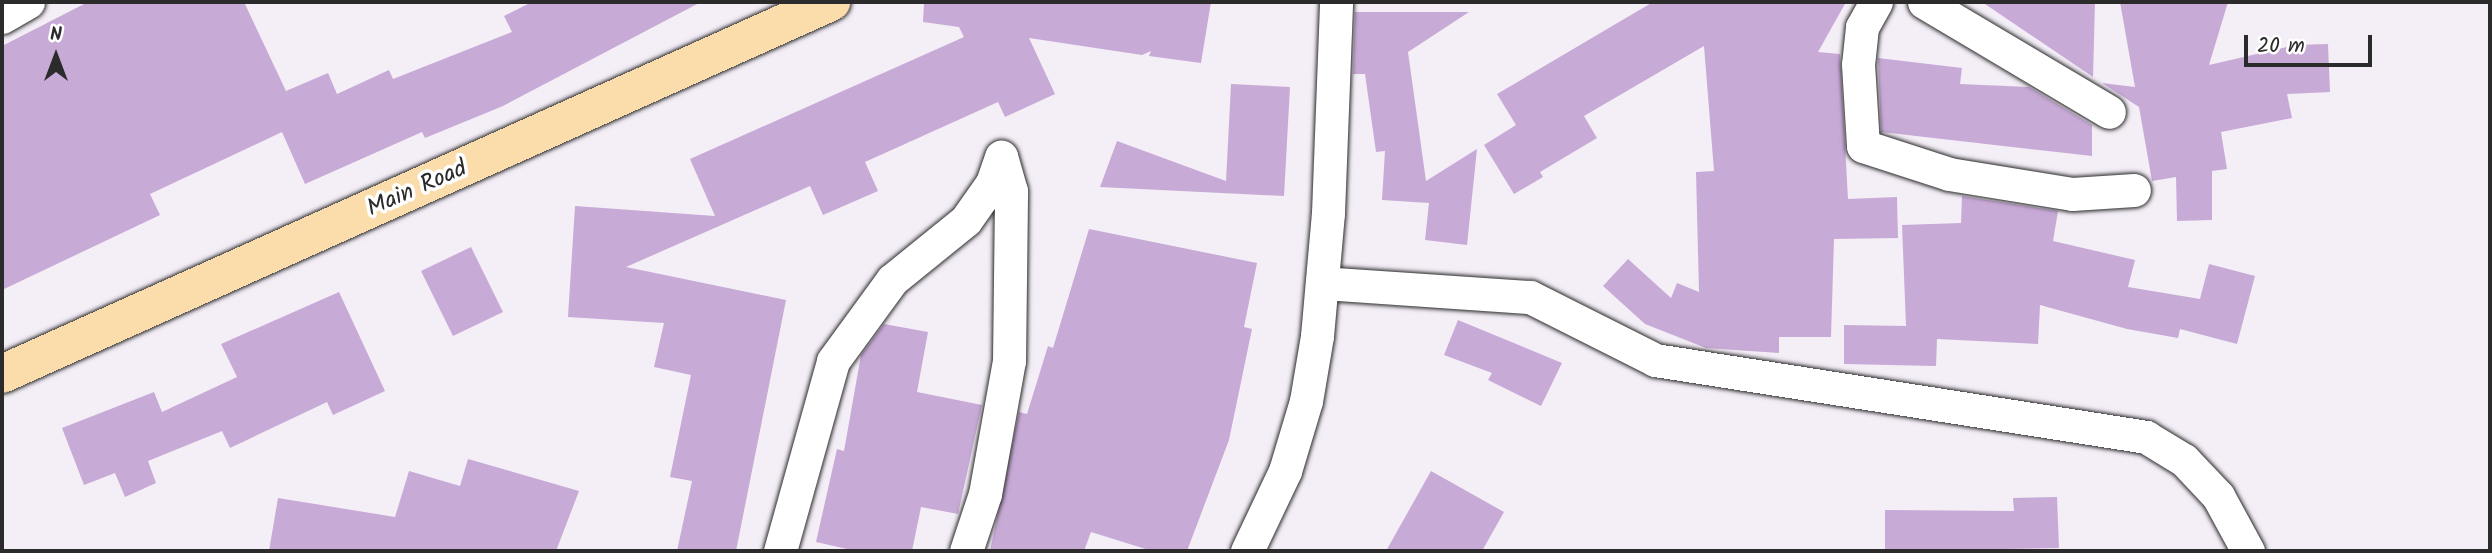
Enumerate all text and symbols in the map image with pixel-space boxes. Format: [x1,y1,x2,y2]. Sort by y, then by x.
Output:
text: N [50,20,62,50]
north arrow [21,21,91,91]
scale bar [2247,21,2375,65]
text: 20 m [2257,30,2305,63]
street label: Main Road [363,154,471,224]

